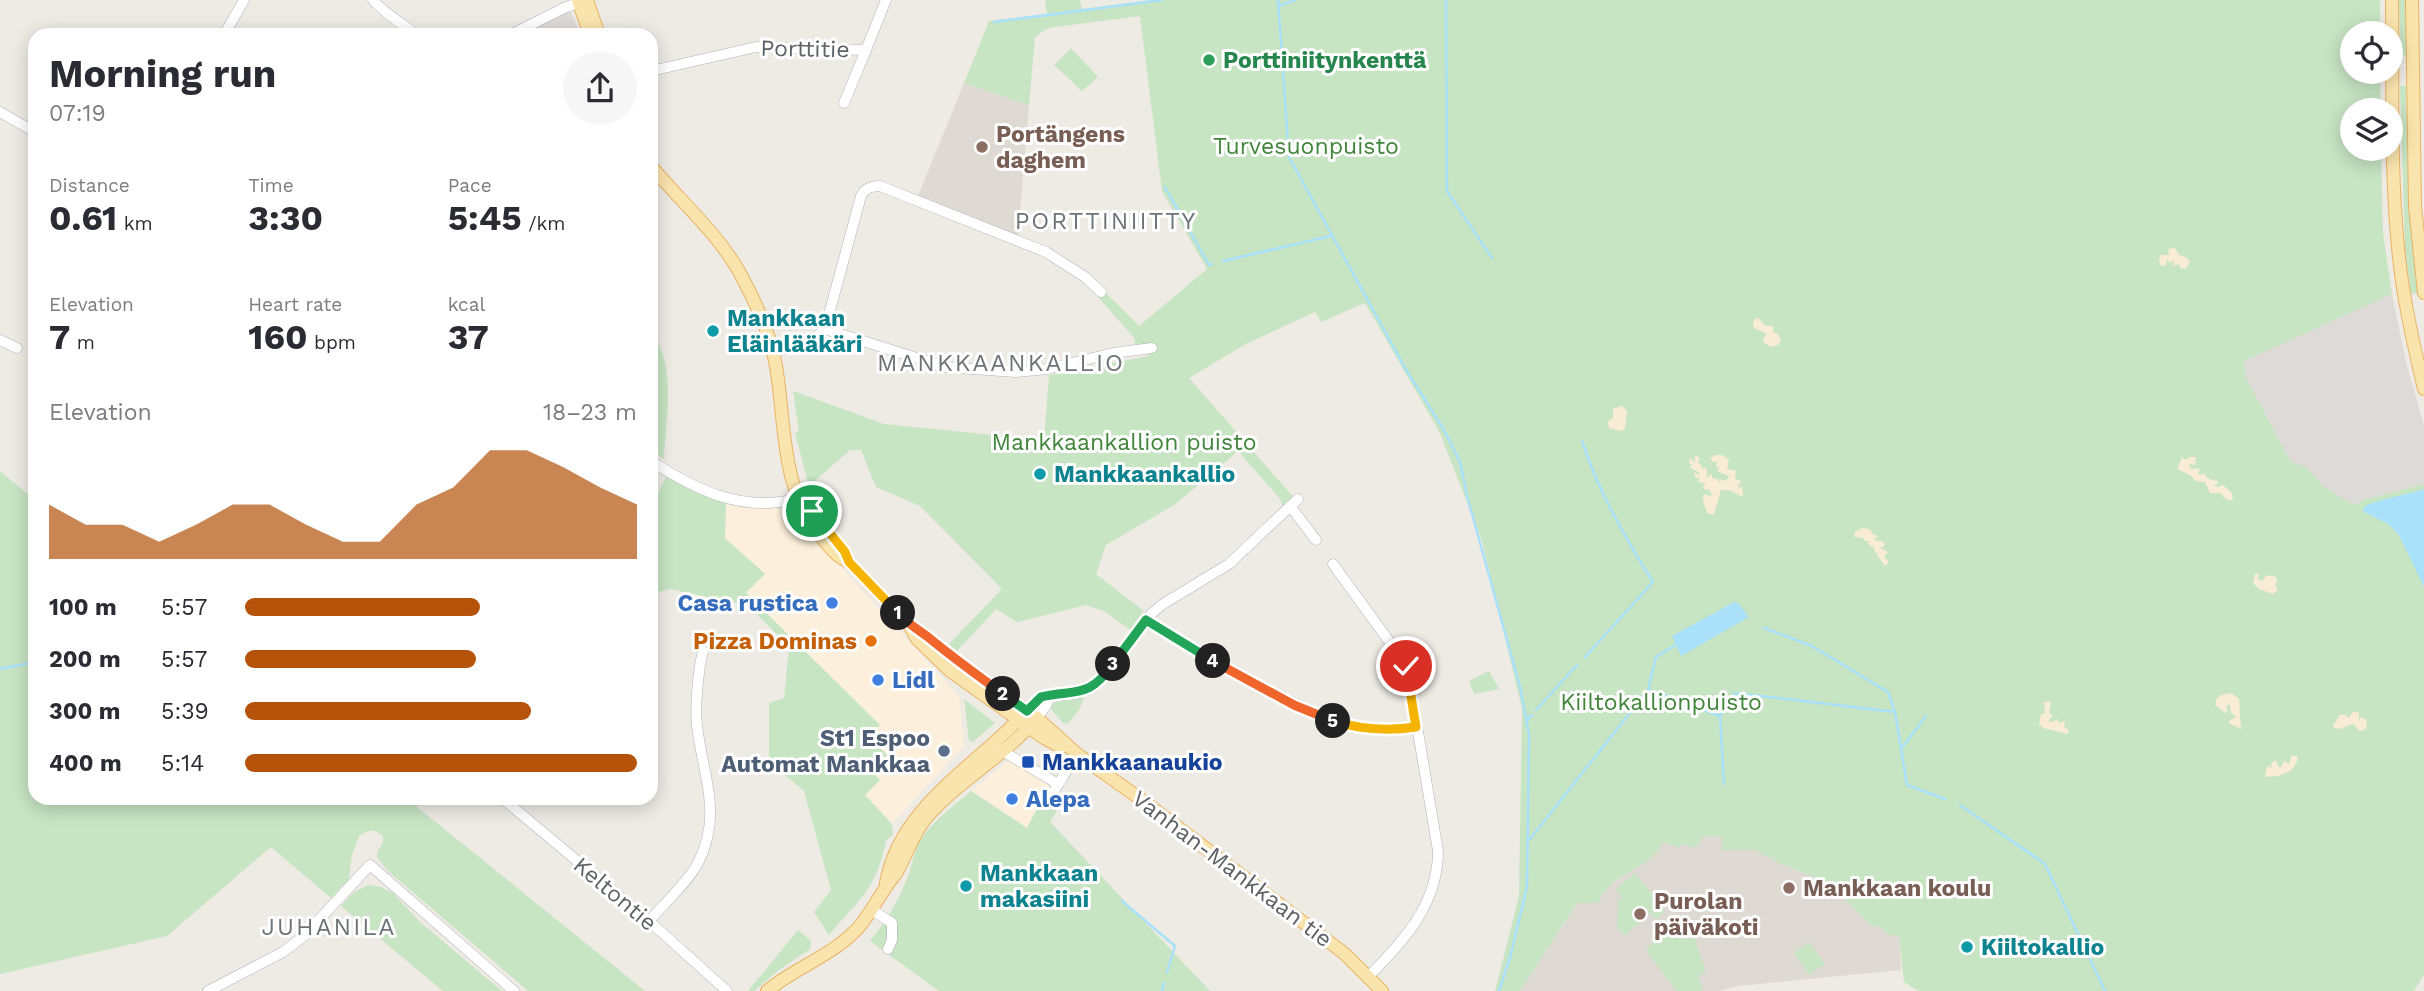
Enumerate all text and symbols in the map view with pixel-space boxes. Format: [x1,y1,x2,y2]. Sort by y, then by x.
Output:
map controls [2340,21,2403,161]
button: locate [2340,21,2403,84]
street label: Porttitie [760,35,850,63]
place label: Porttiniitynkenttä [1223,47,1427,74]
button: share [563,51,637,125]
text: Morning run [49,52,276,96]
marker: Porttiniitynkenttä [1201,52,1217,68]
button: layers [2340,98,2403,161]
text: 07:19 [49,100,106,127]
place label: Portängens daghem [996,121,1125,174]
park label: Turvesuonpuisto [1213,133,1399,160]
marker: Portängens daghem [974,139,990,155]
text: Distance [49,174,130,197]
text: Time [248,174,294,197]
text: Pace [448,174,492,197]
text: 0.61 [49,197,117,239]
text: 3:30 [248,197,323,239]
text: 5:45 [448,197,522,239]
district label: PORTTINIITTY [1015,207,1197,235]
text: km [117,212,153,235]
text: /km [522,212,565,235]
text: Elevation [49,293,134,316]
text: Heart rate [248,293,342,316]
text: kcal [448,293,485,316]
place label: Mankkaan Eläinlääkäri [727,305,862,358]
text: 7 [49,316,70,358]
text: 160 [248,316,308,358]
text: 37 [448,316,489,358]
marker: Mankkaan Eläinlääkäri [705,323,721,339]
text: m [70,331,95,354]
text: bpm [308,331,356,354]
district label: MANKKAANKALLIO [877,349,1125,377]
text: Elevation [49,399,152,426]
text: 18–23 m [543,399,637,426]
park label: Mankkaankallion puisto [991,429,1257,456]
place label: Mankkaankallio [1054,461,1235,488]
marker: Mankkaankallio [1032,466,1048,482]
pin [782,481,842,541]
icon: arrive [793,492,831,530]
place label: Casa rustica [678,590,819,617]
text: 100 m [49,594,117,621]
text: 5:57 [161,594,207,621]
marker: Casa rustica [824,595,840,611]
pin: 1 [880,596,916,630]
text: 1 [893,601,902,624]
place label: Pizza Dominas [693,628,857,655]
marker: Pizza Dominas [863,633,879,649]
pin [1376,636,1436,696]
pin: 4 [1196,644,1230,678]
text: 200 m [49,646,121,673]
text: 5:57 [161,646,207,673]
pin: 3 [1096,646,1130,682]
icon: check [1387,647,1425,685]
text: 4 [1206,649,1219,672]
text: 3 [1107,652,1118,675]
place label: Lidl [892,667,935,694]
marker: Lidl [870,672,886,688]
pin: 2 [986,676,1020,712]
text: 2 [997,682,1008,705]
park label: Kiiltokallionpuisto [1560,689,1762,716]
text: 300 m [49,698,120,725]
text: 5:39 [161,698,209,725]
pin: 5 [1316,704,1350,738]
text: 5 [1327,709,1338,732]
place label: St1 Espoo Automat Mankkaa [721,725,931,778]
marker: St1 Espoo Automat Mankkaa [936,743,952,759]
place label: Mankkaanaukio [1042,749,1223,776]
text: 400 m [49,750,122,777]
text: 5:14 [161,750,204,777]
marker: Mankkaanaukio [1020,754,1036,770]
street label: Vanhan-Mankkaan tie [1127,785,1337,953]
place label: Alepa [1026,786,1091,813]
marker: Alepa [1004,791,1020,807]
street label: Keltontie [568,851,662,937]
place label: Mankkaan makasiini [980,860,1098,913]
place label: Mankkaan koulu [1803,875,1991,902]
marker: Mankkaan makasiini [958,878,974,894]
marker: Mankkaan koulu [1781,880,1797,896]
place label: Purolan päiväkoti [1654,888,1758,941]
marker: Purolan päiväkoti [1632,906,1648,922]
district label: JUHANILA [262,913,396,941]
place label: Kiiltokallio [1981,934,2104,961]
marker: Kiiltokallio [1959,939,1975,955]

